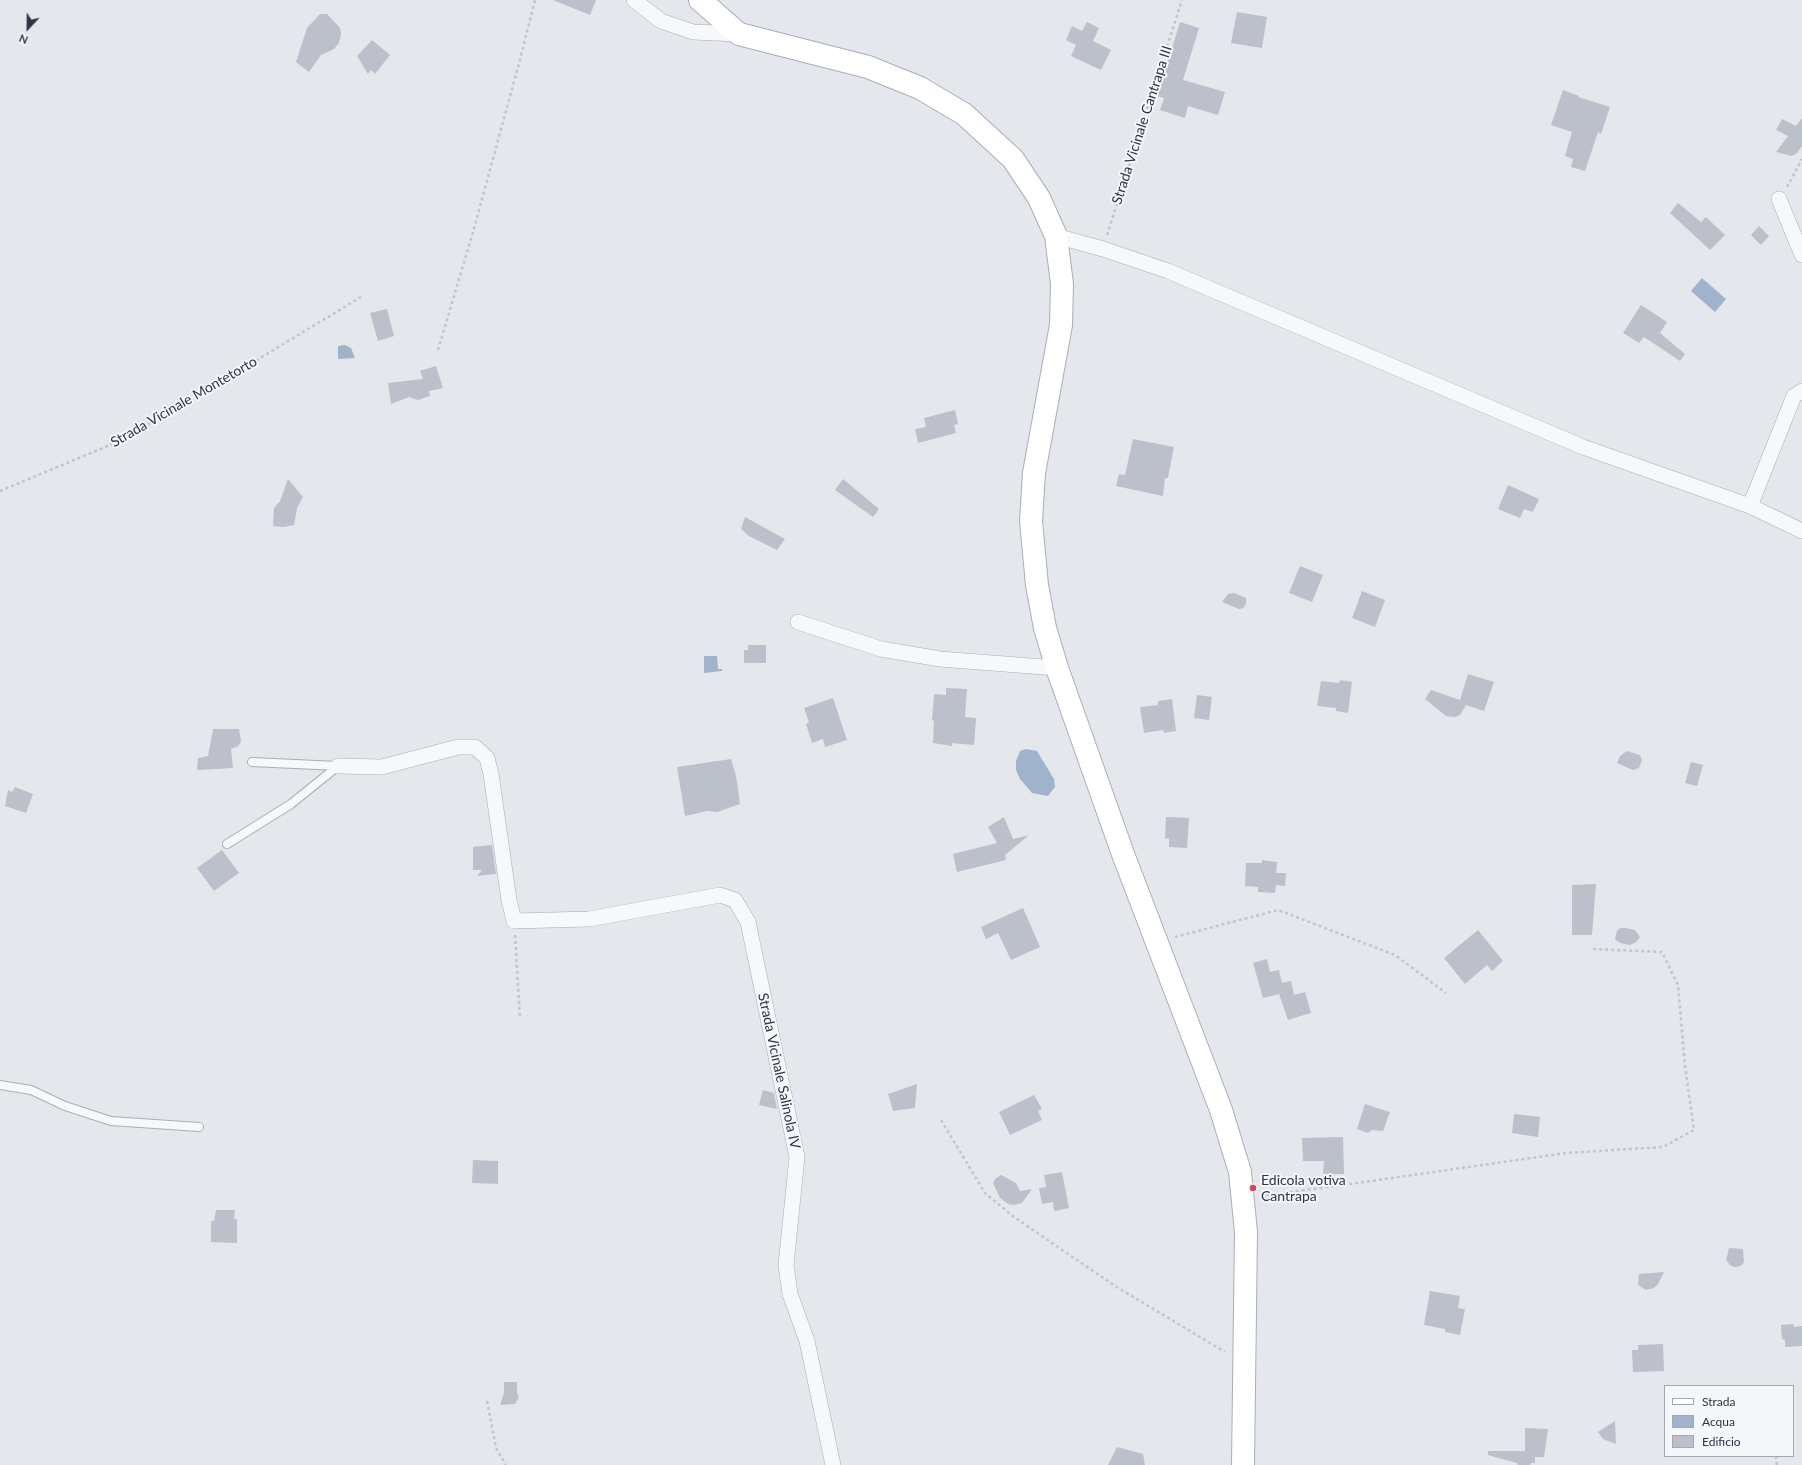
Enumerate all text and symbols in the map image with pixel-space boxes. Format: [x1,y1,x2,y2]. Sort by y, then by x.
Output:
north arrow [8,8,48,48]
text: N [17,32,30,47]
street label: Strada Vicinale Cantrapa III [1108,44,1176,206]
street label: Strada Vicinale Montetorto [108,353,260,451]
street label: Strada Vicinale Salinola IV [754,992,804,1150]
place label: Edicola votiva Cantrapa [1261,1172,1346,1204]
marker: Edicola votiva Cantrapa [1248,1183,1258,1193]
legend [1664,1385,1794,1457]
text: Strada [1702,1394,1735,1409]
text: Acqua [1702,1414,1735,1429]
text: Edificio [1702,1434,1741,1449]

